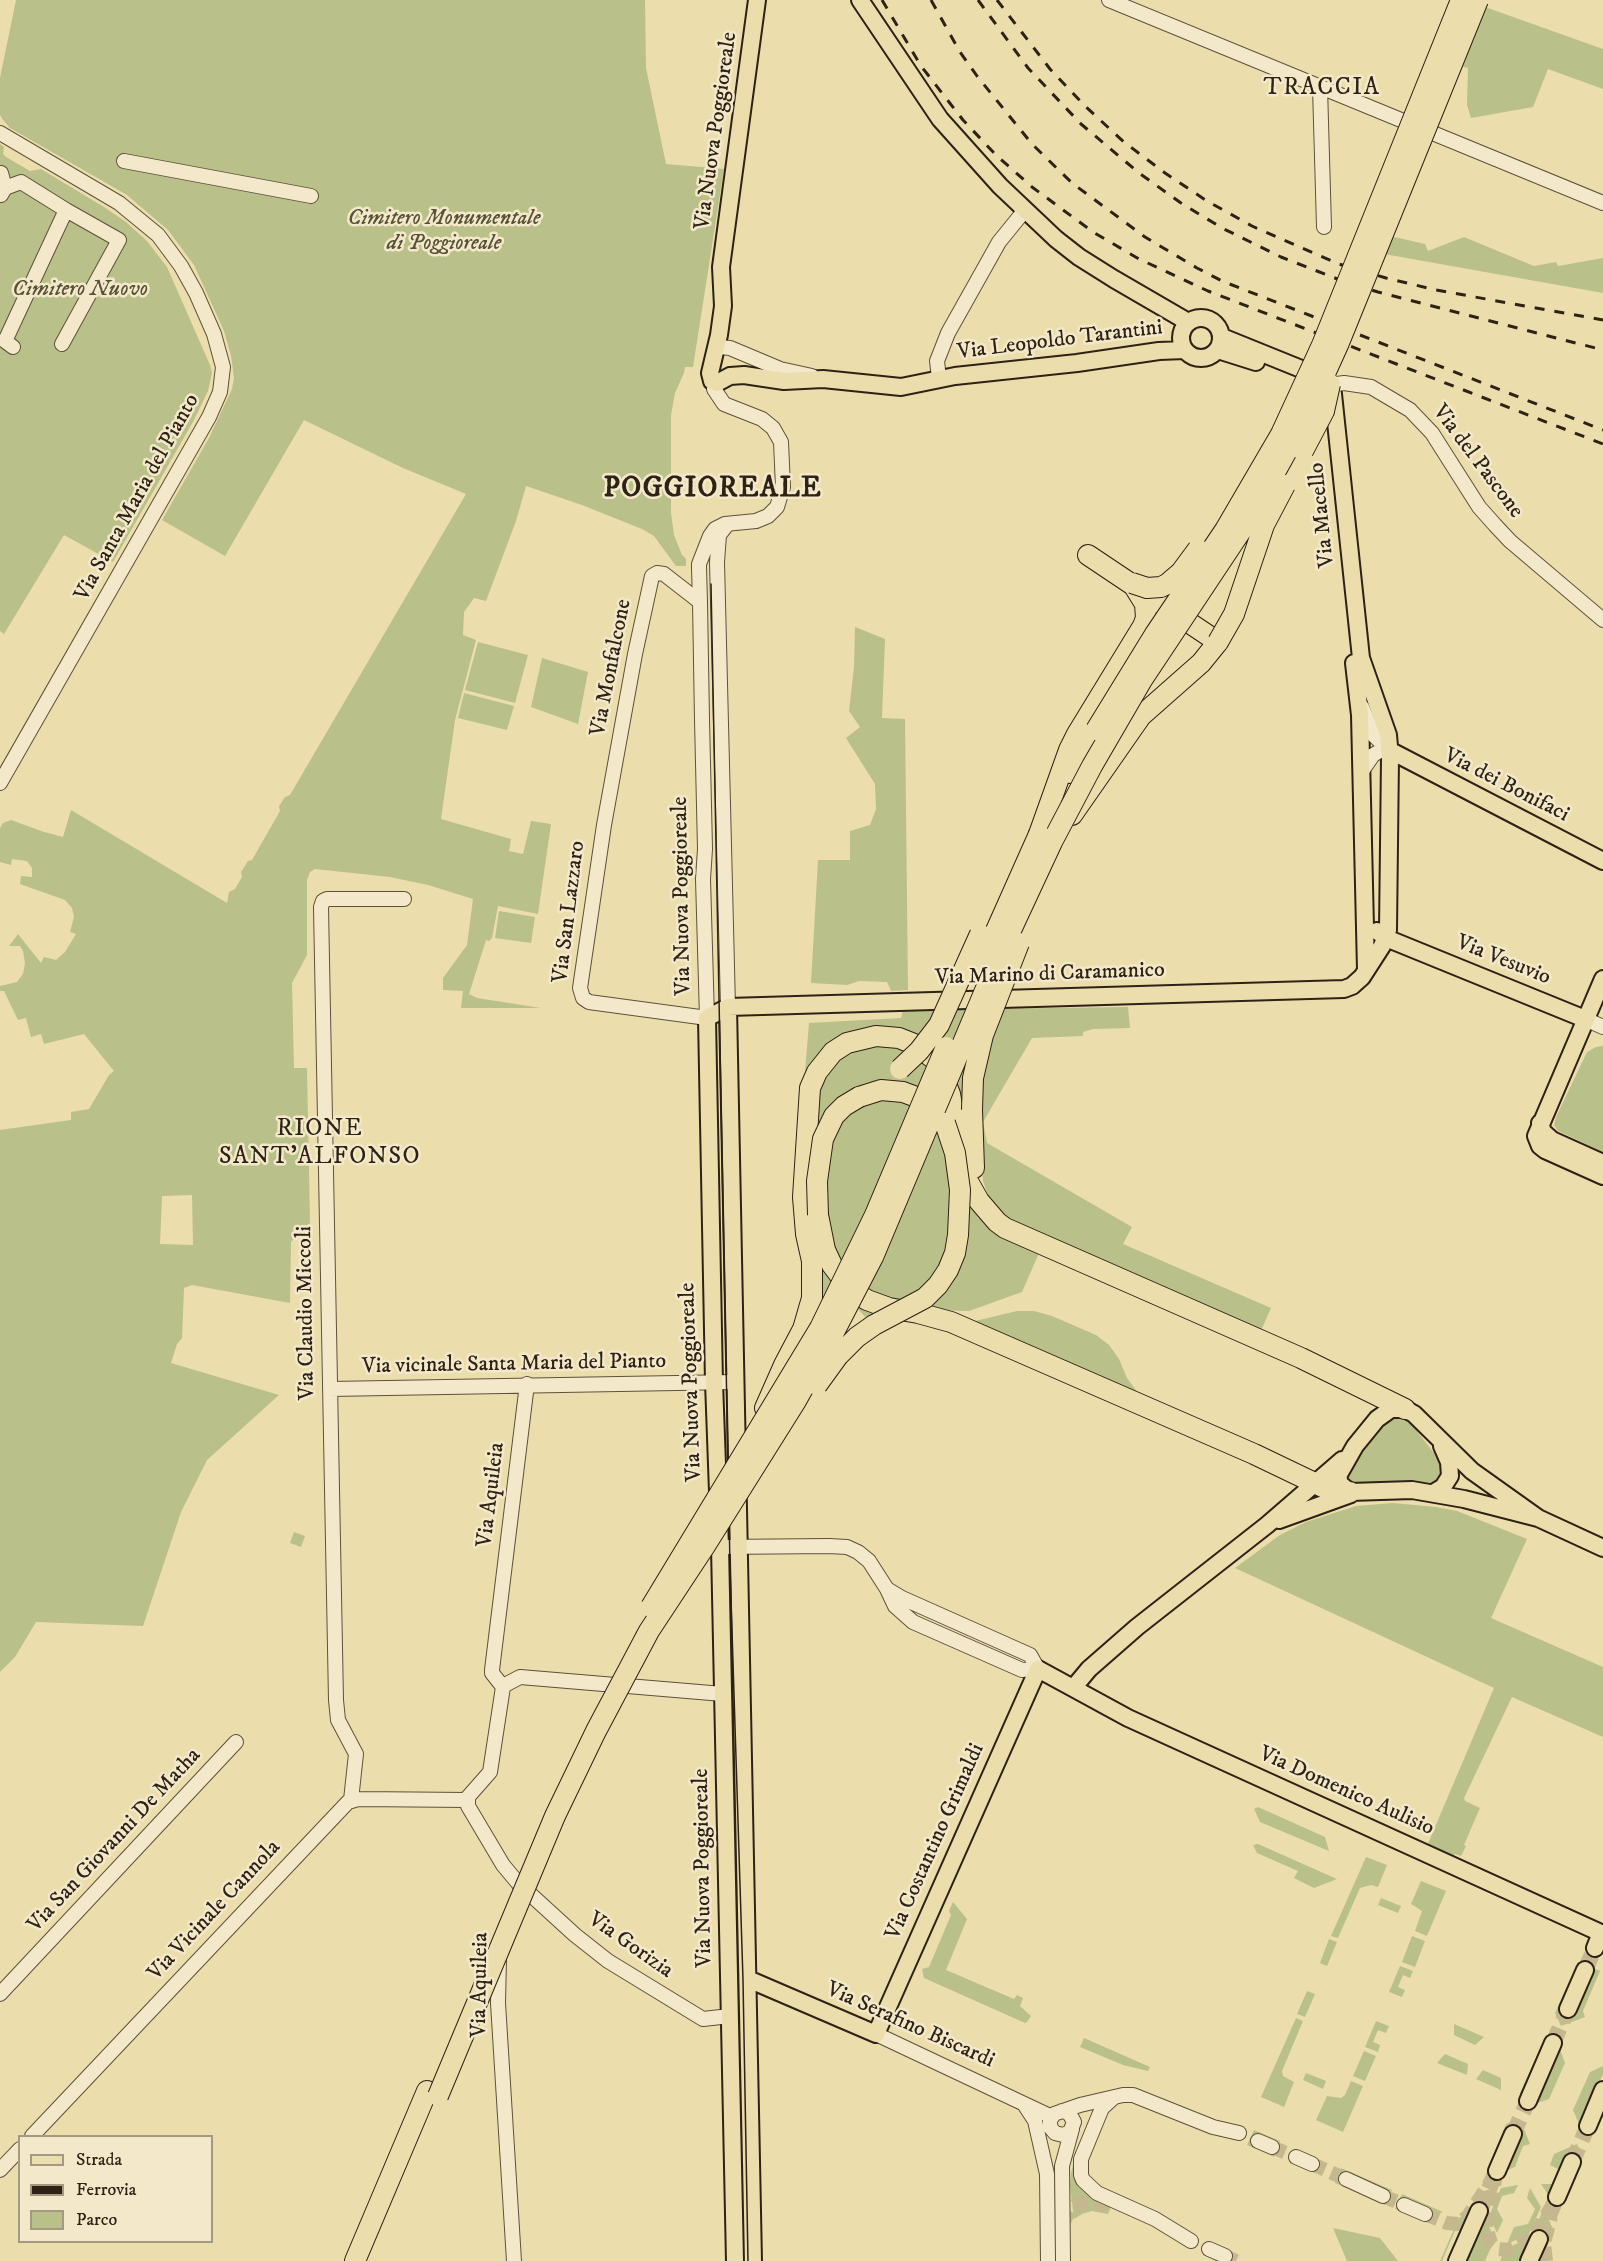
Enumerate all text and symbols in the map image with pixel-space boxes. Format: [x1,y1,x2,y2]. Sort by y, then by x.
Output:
street label: Via Nuova Poggioreale [690,31,744,231]
district label: TRACCIA [1264,75,1380,103]
park label: Cimitero Monumentale di Poggioreale [348,206,540,258]
park label: Cimitero Nuovo [12,277,148,303]
street label: Via Leopoldo Tarantini [956,315,1164,367]
street label: Via Santa Maria del Pianto [70,390,206,606]
street label: Via del Pascone [1426,400,1528,524]
street label: Via Macello [1304,461,1342,569]
district label: POGGIOREALE [604,473,822,507]
street label: Via Monfalcone [586,597,638,739]
street label: Via dei Bonifaci [1439,743,1573,829]
street label: Via Nuova Poggioreale [668,796,698,996]
street label: Via San Lazzaro [548,839,592,985]
street label: Via Vesuvio [1452,930,1554,992]
street label: Via Marino di Caramanico [935,958,1165,992]
district label: RIONE SANT'ALFONSO [219,1116,421,1172]
street label: Via Claudio Miccoli [292,1226,322,1400]
street label: Via Nuova Poggioreale [675,1282,709,1482]
street label: Via vicinale Santa Maria del Pianto [362,1349,666,1381]
street label: Via Aquileia [472,1441,512,1549]
street label: Via Costantino Grimaldi [881,1740,991,1944]
street label: Via Domenico Aulisio [1254,1742,1438,1842]
street label: Via San Giovanni De Matha [23,1743,207,1939]
street label: Via Nuova Poggioreale [689,1768,719,1968]
street label: Via Vicinale Cannola [143,1835,287,1987]
street label: Via Gorizia [582,1907,678,1985]
street label: Via Aquileia [467,1932,495,2038]
street label: Via Serafino Biscardi [822,1977,998,2075]
legend [18,2135,213,2243]
text: Strada [76,2149,122,2171]
text: Ferrovia [76,2179,136,2201]
text: Parco [76,2209,117,2231]

